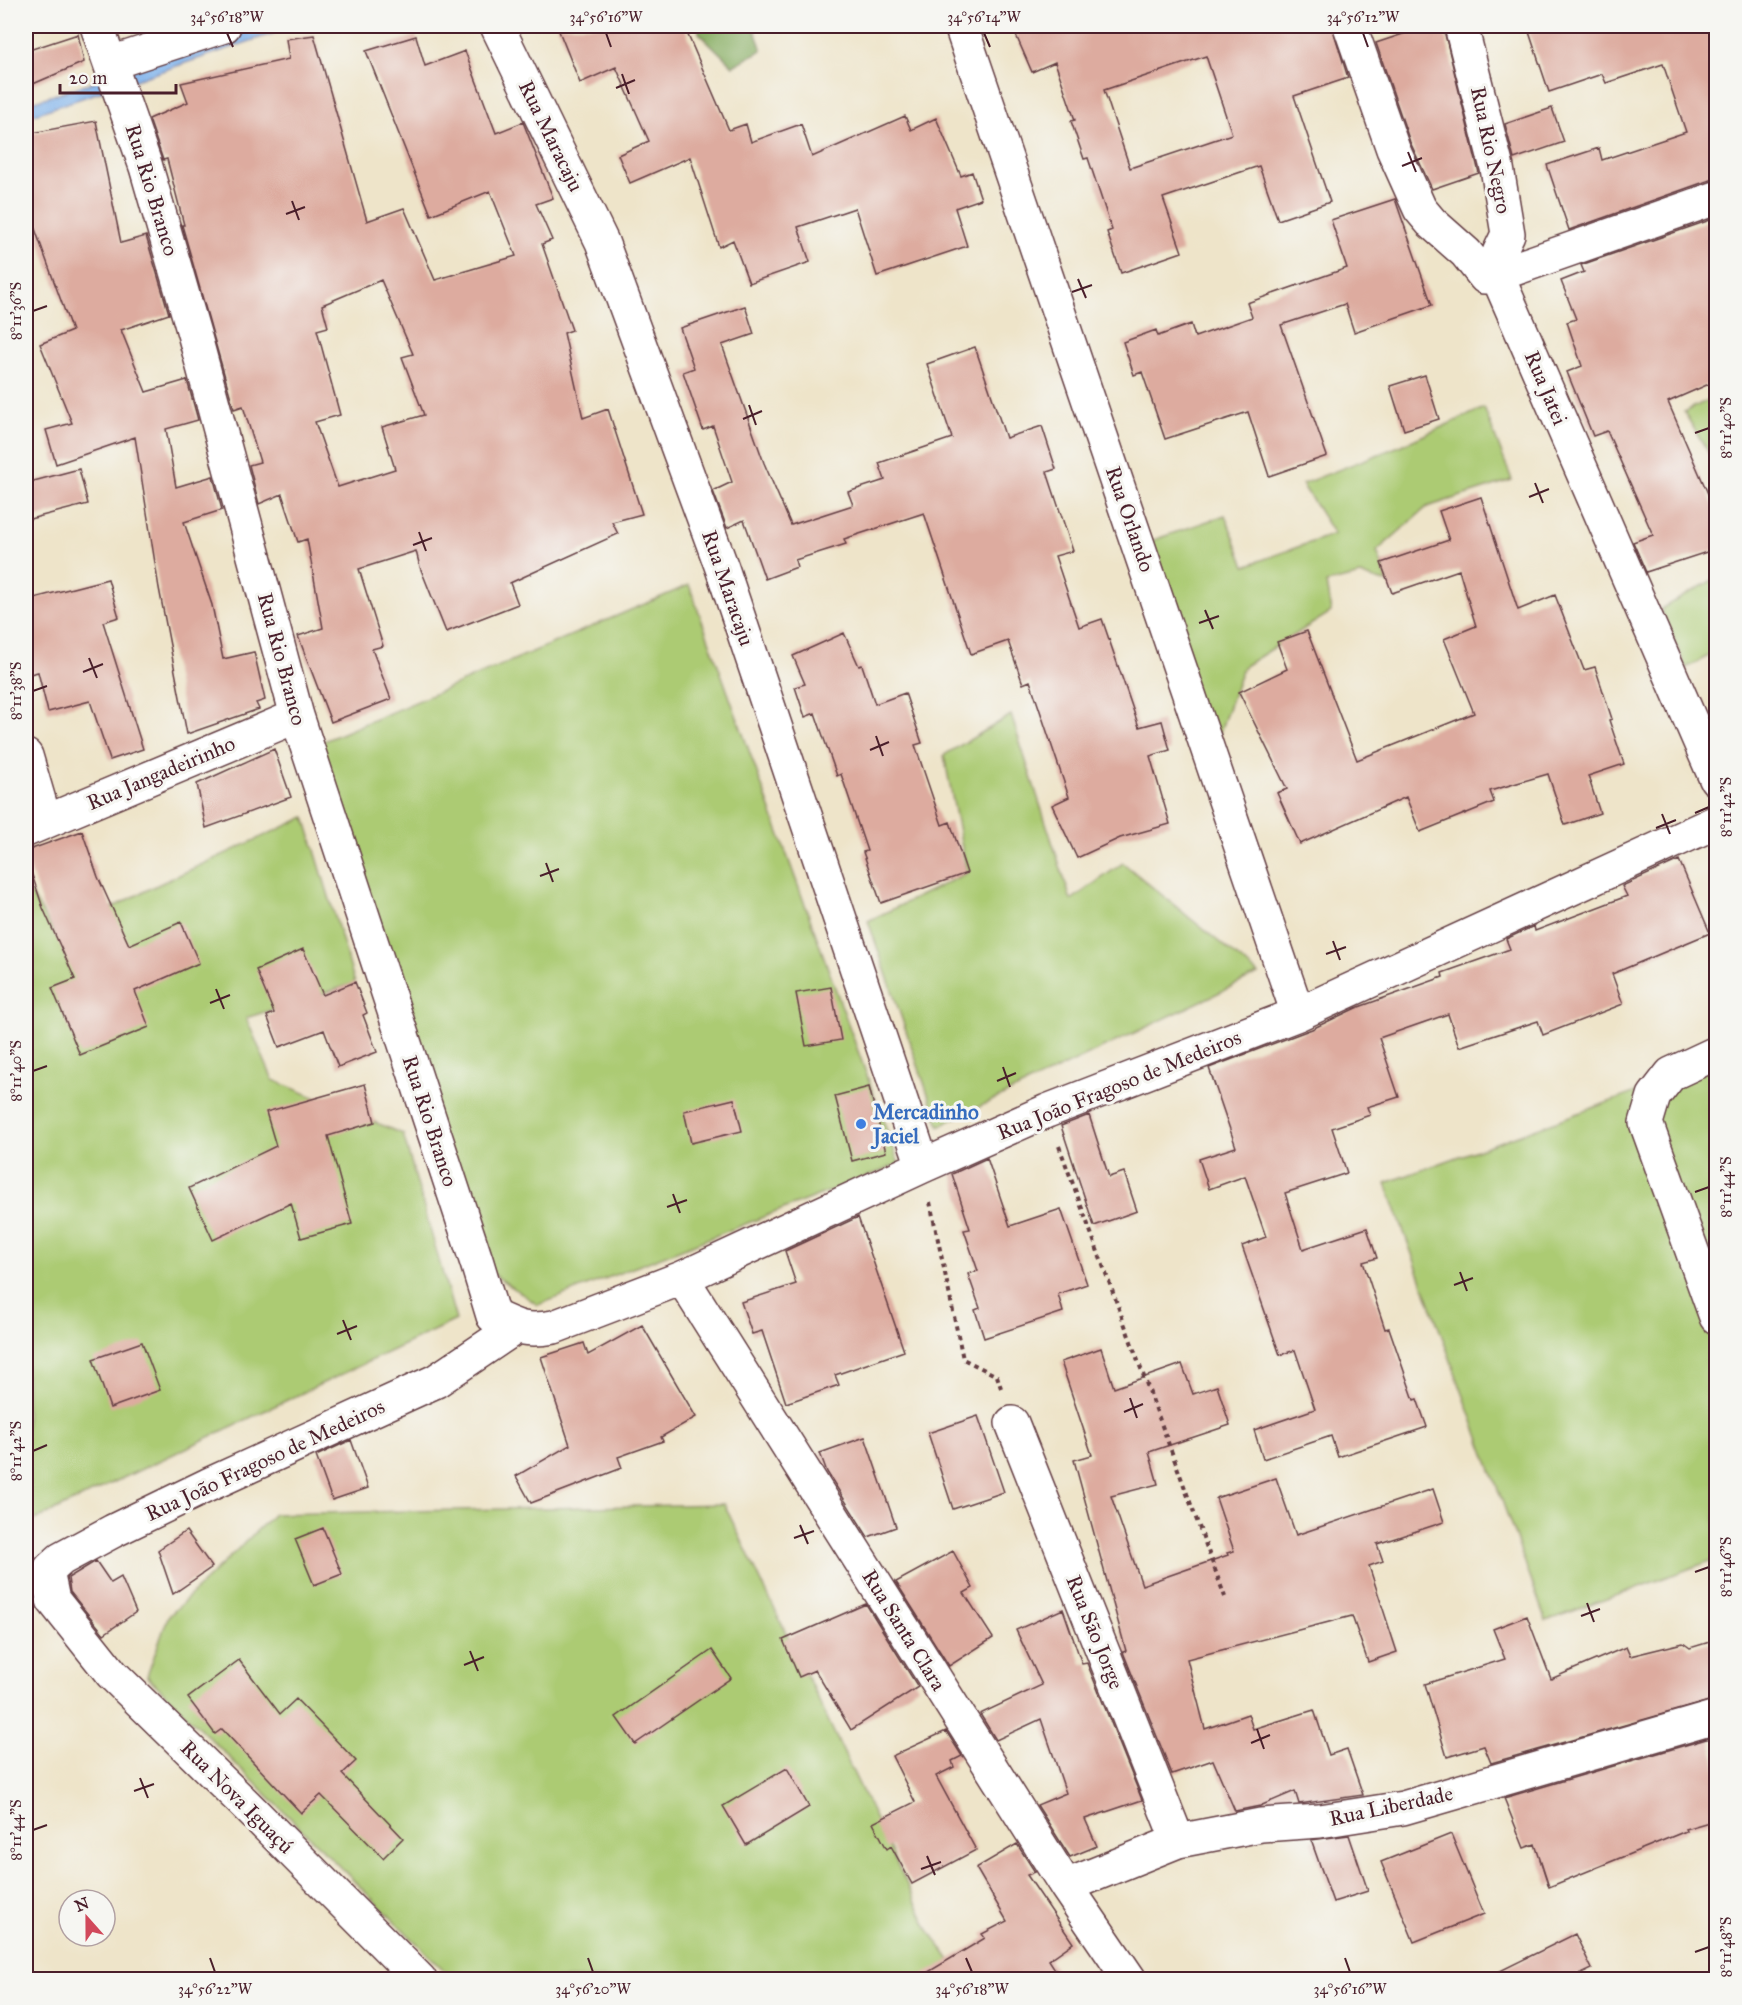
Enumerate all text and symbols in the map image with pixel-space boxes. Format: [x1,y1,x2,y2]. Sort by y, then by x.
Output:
text: 34°56'18"W [190,8,264,26]
text: 34°56'16"W [570,8,643,26]
text: 34°56'14"W [947,8,1022,26]
text: 34°56'12"W [1327,8,1400,26]
scale bar [60,57,176,95]
text: 20 m [69,67,107,89]
street label: Rua Maracaju [513,76,589,196]
street label: Rua Rio Negro [1465,84,1517,216]
street label: Rua Rio Branco [120,121,184,259]
text: 8°11'36"S [7,282,25,340]
street label: Rua Jatei [1519,347,1573,429]
text: 8°11'40"S [1717,397,1735,459]
street label: Rua Orlando [1100,463,1160,576]
street label: Rua Maracaju [696,527,760,649]
street label: Rua Rio Branco [252,590,312,728]
text: 8°11'38"S [7,662,25,720]
street label: Rua Jangadeirinho [83,730,239,816]
text: 8°11'42"S [1717,777,1735,837]
street label: Rua João Fragoso de Medeiros [993,1024,1245,1146]
text: 8°11'40"S [7,1040,25,1102]
street label: Rua Rio Branco [397,1052,464,1190]
place label: Mercadinho Jaciel [870,1099,979,1150]
marker: Mercadinho Jaciel [854,1117,868,1131]
text: 8°11'44"S [1717,1156,1735,1218]
street label: Rua João Fragoso de Medeiros [141,1393,389,1527]
text: 8°11'42"S [7,1421,25,1481]
text: 8°11'46"S [1717,1537,1735,1597]
street label: Rua Santa Clara [856,1565,952,1695]
street label: Rua São Jorge [1060,1571,1130,1693]
street label: Rua Nova Iguaçú [175,1735,299,1859]
street label: Rua Liberdade [1327,1780,1455,1832]
text: 8°11'44"S [7,1799,25,1861]
north arrow [57,1888,117,1948]
text: N [72,1893,92,1916]
text: 8°11'48"S [1717,1917,1735,1977]
text: 34°56'22"W [178,1980,253,1998]
text: 34°56'20"W [555,1980,632,1998]
text: 34°56'18"W [935,1980,1009,1998]
text: 34°56'16"W [1314,1980,1387,1998]

